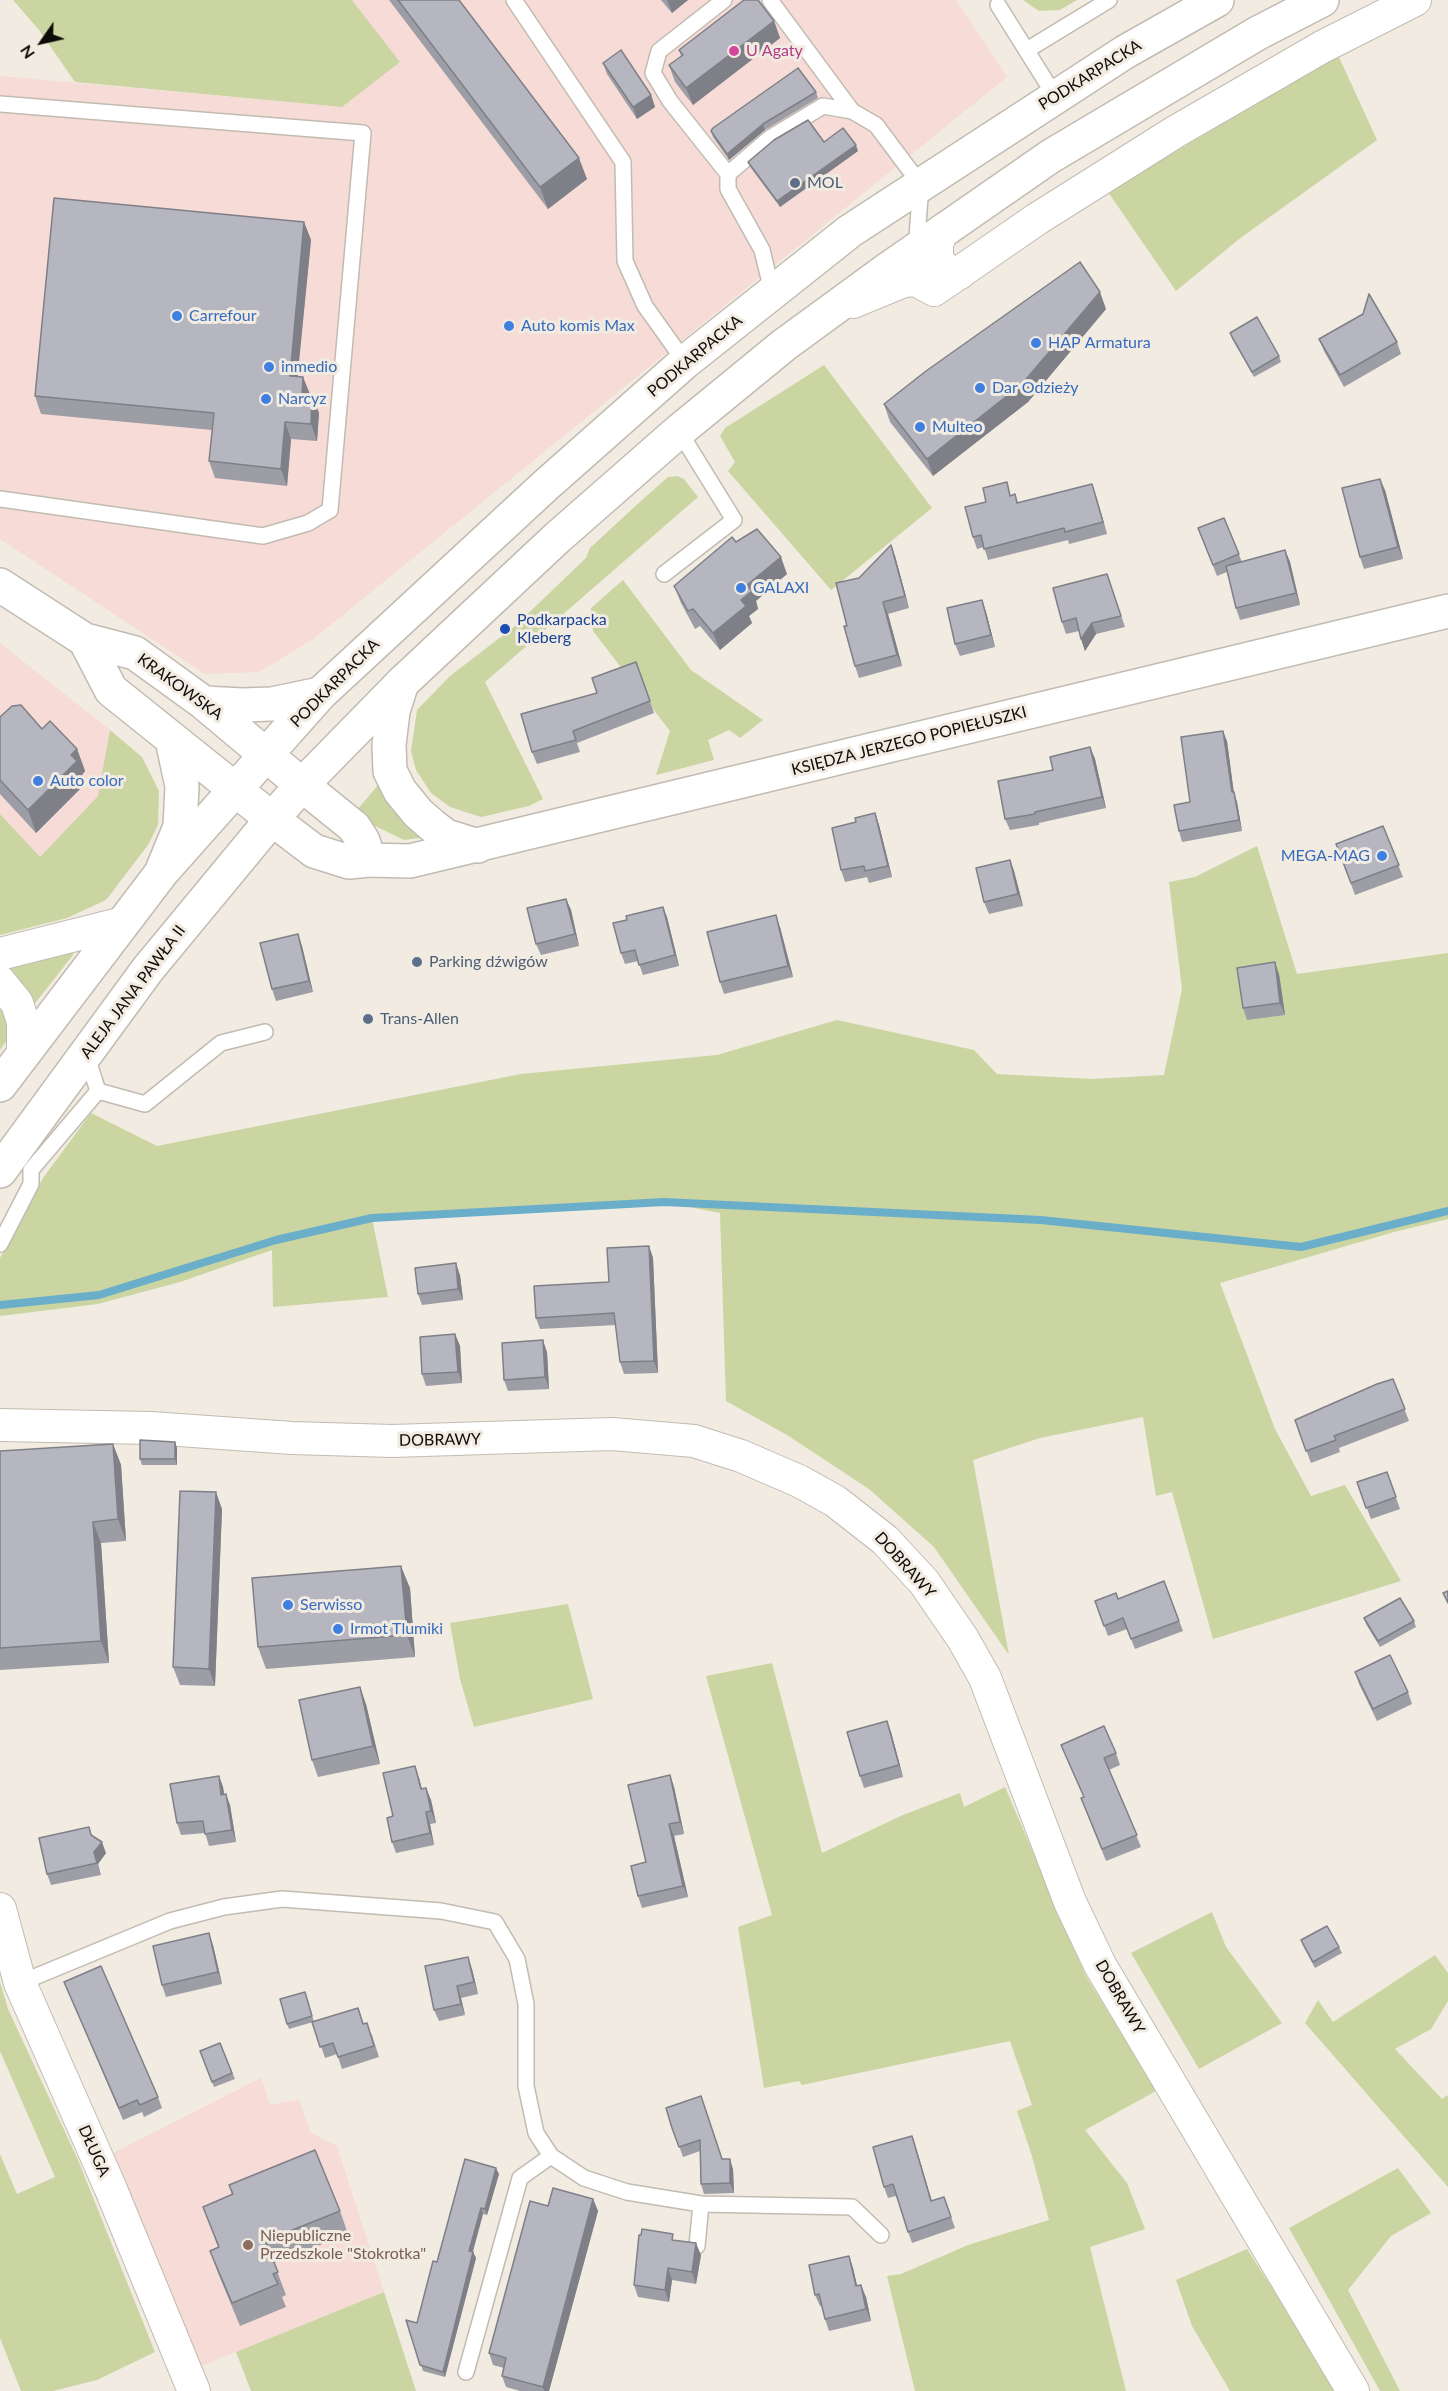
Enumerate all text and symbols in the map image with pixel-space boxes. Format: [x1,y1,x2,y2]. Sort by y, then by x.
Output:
north arrow [12,12,72,72]
street label: PODKARPACKA [1035,36,1145,114]
place label: U Agaty [746,41,803,61]
text: N [15,42,38,63]
marker: U Agaty [727,44,741,58]
place label: MOL [807,173,843,193]
marker: MOL [788,176,802,190]
place label: Carrefour [189,306,256,326]
marker: Carrefour [170,309,184,323]
street label: PODKARPACKA [644,311,746,401]
place label: Auto komis Max [521,316,635,336]
marker: Auto komis Max [502,319,516,333]
place label: HAP Armatura [1048,333,1151,353]
marker: HAP Armatura [1029,336,1043,350]
place label: inmedio [281,357,337,377]
marker: inmedio [262,360,276,374]
place label: Dar Odzieży [992,378,1078,398]
marker: Dar Odzieży [973,381,987,395]
place label: Narcyz [278,389,327,409]
marker: Narcyz [259,392,273,406]
place label: Multeo [932,417,983,437]
marker: Multeo [913,420,927,434]
place label: GALAXI [753,578,809,598]
marker: GALAXI [734,581,748,595]
place label: Podkarpacka Kleberg [517,610,607,648]
marker: Podkarpacka Kleberg [498,622,512,636]
street label: PODKARPACKA [287,635,383,731]
street label: KRAKOWSKA [134,650,226,724]
street label: KSIĘDZA JERZEGO POPIEŁUSZKI [789,702,1029,780]
place label: Auto color [50,771,124,791]
marker: Auto color [31,774,45,788]
place label: MEGA-MAG [1281,846,1370,866]
marker: MEGA-MAG [1375,849,1389,863]
street label: ALEJA JANA PAWŁA II [77,921,189,1063]
place label: Parking dźwigów [429,952,548,972]
marker: Parking dźwigów [410,955,424,969]
place label: Trans-Allen [380,1009,459,1029]
marker: Trans-Allen [361,1012,375,1026]
street label: DOBRAWY [399,1430,481,1450]
street label: DOBRAWY [870,1528,940,1602]
place label: Serwisso [300,1595,362,1615]
marker: Serwisso [281,1598,295,1612]
place label: Irmot Tlumiki [350,1619,443,1639]
marker: Irmot Tlumiki [331,1622,345,1636]
street label: DOBRAWY [1091,1957,1149,2037]
street label: DŁUGA [74,2122,114,2180]
place label: Niepubliczne Przedszkole "Stokrotka" [260,2226,426,2264]
marker: Niepubliczne Przedszkole "Stokrotka" [241,2238,255,2252]

